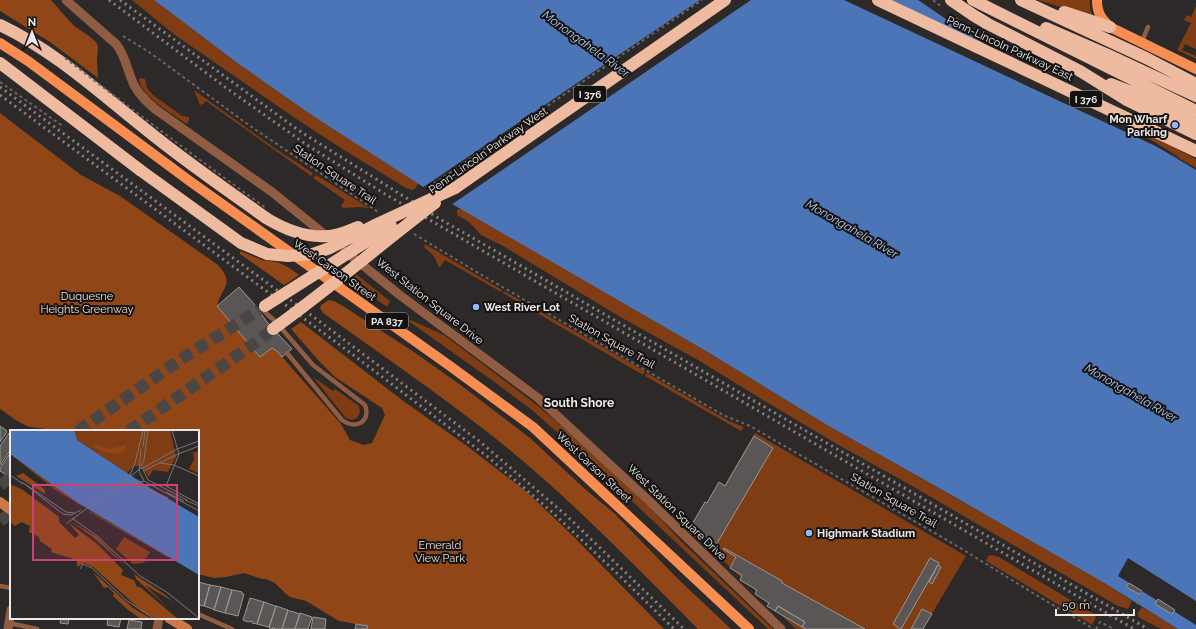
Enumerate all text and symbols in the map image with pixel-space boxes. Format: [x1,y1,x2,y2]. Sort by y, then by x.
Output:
water label: Monongahela River [540,8,633,81]
north arrow [12,12,52,52]
street label: Penn-Lincoln Parkway East [945,13,1075,84]
text: N [28,16,36,29]
road number: I 376 [574,86,606,102]
road number: I 376 [1070,91,1102,107]
street label: Penn-Lincoln Parkway West [426,104,550,196]
place label: Mon Wharf Parking [1109,113,1168,139]
marker: Mon Wharf Parking [1170,120,1180,130]
street label: Station Square Trail [291,142,379,207]
water label: Monongahela River [803,197,901,262]
street label: West Carson Street [291,237,379,304]
street label: West Station Square Drive [374,256,486,348]
park label: Duquesne Heights Greenway [40,290,134,316]
place label: West River Lot [484,301,561,314]
marker: West River Lot [471,302,481,312]
street label: Station Square Trail [566,311,657,371]
road number: PA 837 [366,313,408,329]
water label: Monongahela River [1082,361,1180,426]
district label: South Shore [544,396,614,410]
street label: West Carson Street [553,429,634,506]
inset map [10,430,199,619]
street label: West Station Square Drive [625,462,729,563]
street label: Station Square Trail [848,470,939,530]
place label: Highmark Stadium [817,527,915,540]
marker: Highmark Stadium [804,528,814,538]
park label: Emerald View Park [415,539,465,565]
scale bar [1056,591,1134,617]
text: 50 m [1062,598,1090,612]

